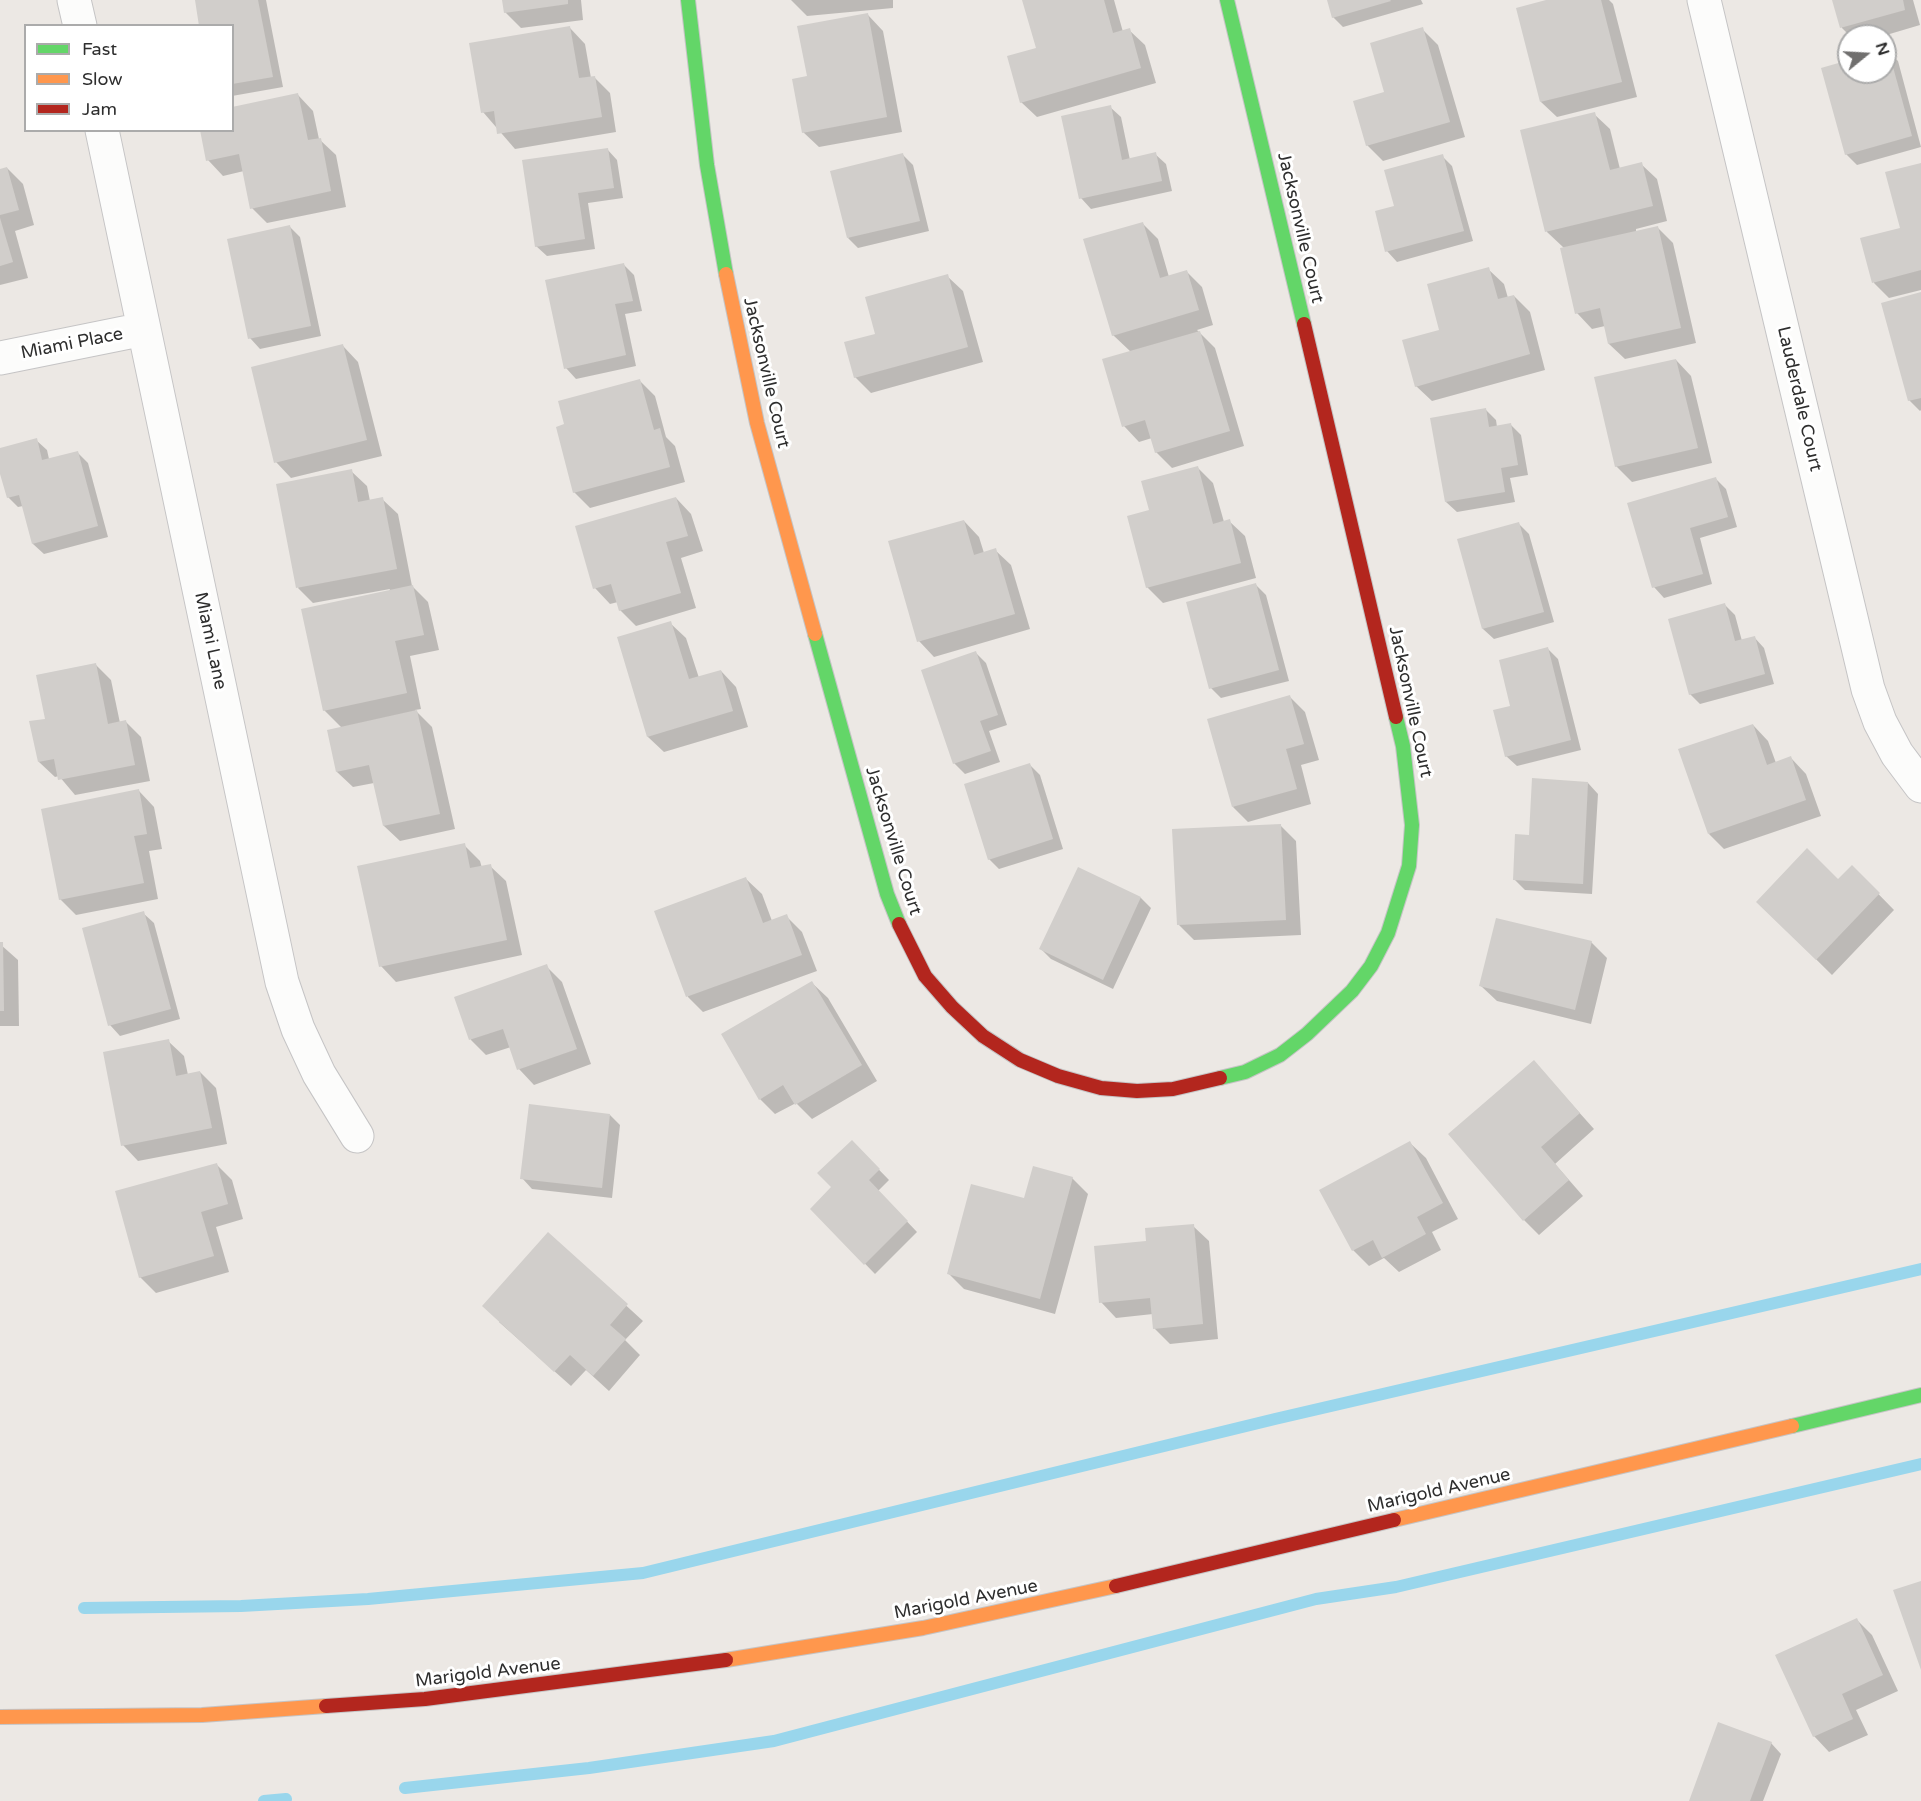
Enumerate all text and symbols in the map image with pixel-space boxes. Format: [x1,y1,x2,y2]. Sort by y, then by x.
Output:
legend [24,24,234,132]
north arrow [1837,24,1897,84]
text: Fast [82,38,117,60]
text: N [1871,40,1894,58]
text: Slow [82,68,123,90]
text: Jam [82,98,117,120]
street label: Jacksonville Court [1272,151,1328,305]
street label: Jacksonville Court [738,296,794,450]
street label: Miami Place [19,323,125,365]
street label: Lauderdale Court [1772,324,1826,474]
street label: Miami Lane [189,590,231,692]
street label: Jacksonville Court [1383,624,1437,780]
street label: Jacksonville Court [860,764,926,918]
street label: Marigold Avenue [1365,1464,1513,1518]
street label: Marigold Avenue [892,1575,1040,1625]
street label: Marigold Avenue [414,1653,562,1693]

